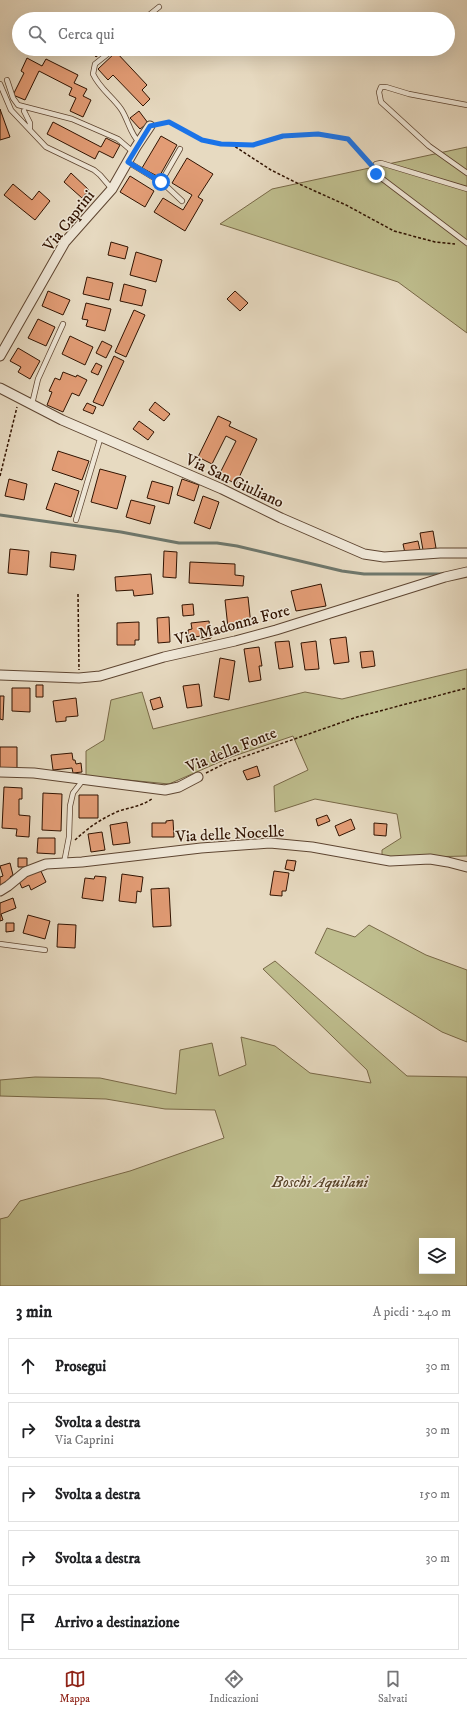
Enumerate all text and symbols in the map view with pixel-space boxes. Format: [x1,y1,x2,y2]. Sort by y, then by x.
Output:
search box [12,12,455,56]
icon: search [26,23,48,45]
text: Cerca qui [58,25,114,44]
route end [367,165,385,183]
route start [152,173,170,191]
street label: Via Caprini [38,186,99,256]
street label: Via San Giuliano [181,449,287,512]
street label: Via Madonna Fore [172,600,292,650]
street label: Via della Fonte [182,723,280,778]
street label: Via delle Nocelle [174,821,285,847]
park label: Boschi Aquilani [271,1172,369,1192]
map controls [419,1238,455,1274]
button: layers [419,1238,455,1274]
text: 3 min [16,1301,52,1323]
text: A piedi · 240 m [373,1304,451,1320]
icon: ahead [17,1355,39,1377]
text: Prosegui [55,1357,106,1376]
text: 30 m [426,1358,450,1374]
text: Svolta a destra [55,1413,140,1432]
icon: right [17,1419,39,1441]
text: 30 m [426,1422,450,1438]
text: Via Caprini [55,1432,114,1448]
icon: right [17,1483,39,1505]
text: Svolta a destra [55,1485,140,1504]
text: 150 m [419,1486,450,1502]
icon: right [17,1547,39,1569]
text: Svolta a destra [55,1549,140,1568]
text: 30 m [426,1550,450,1566]
icon: arrive [17,1611,39,1633]
text: Arrivo a destinazione [55,1613,179,1632]
tab: Mappa [60,1668,90,1706]
tab: Indicazioni [209,1668,259,1706]
tab: Salvati [378,1668,407,1706]

